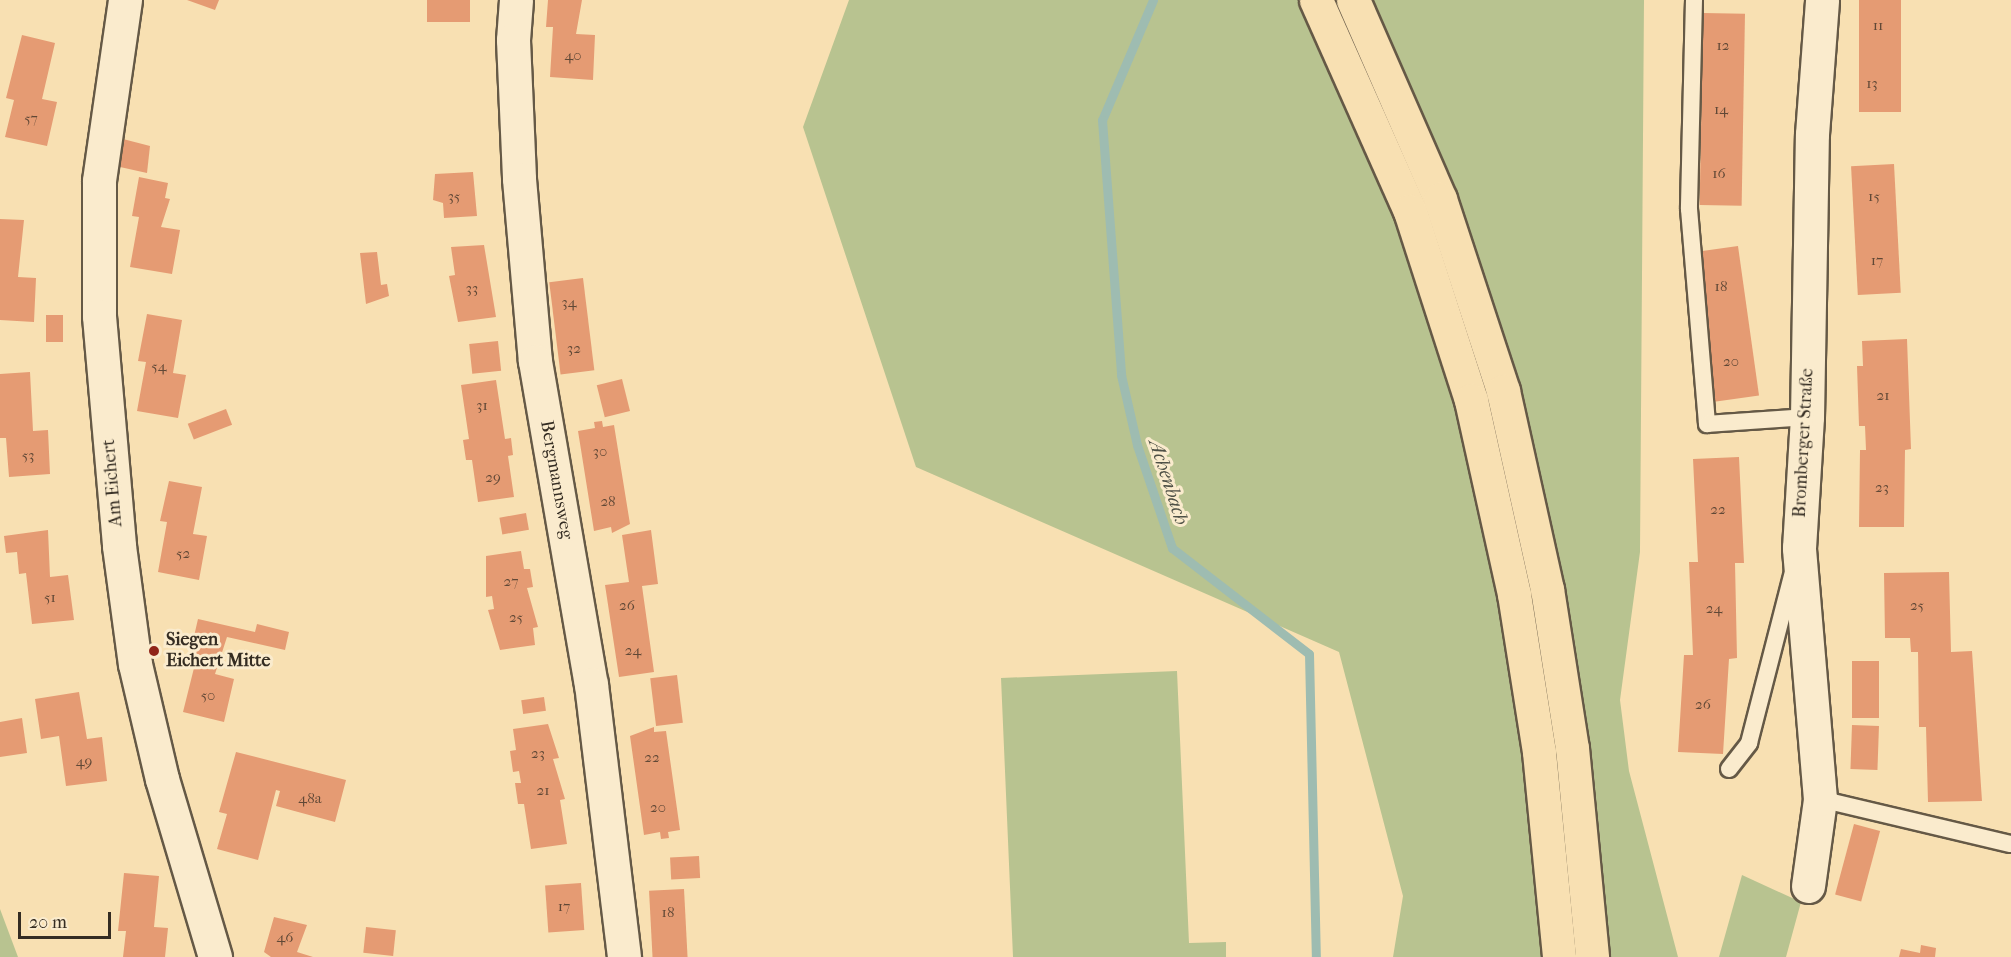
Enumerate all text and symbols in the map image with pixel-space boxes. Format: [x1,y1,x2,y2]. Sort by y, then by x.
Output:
house number: 11 [1873,17,1883,35]
house number: 12 [1716,37,1730,55]
house number: 40 [564,47,582,65]
house number: 13 [1866,75,1878,93]
house number: 14 [1714,101,1728,119]
house number: 57 [24,110,38,128]
house number: 16 [1712,165,1726,183]
house number: 35 [448,188,460,206]
house number: 15 [1868,188,1880,206]
house number: 17 [1871,252,1883,270]
house number: 18 [1715,278,1727,296]
house number: 33 [466,280,478,298]
house number: 34 [561,294,577,312]
house number: 32 [567,340,581,358]
house number: 20 [1723,353,1739,371]
house number: 54 [151,358,167,376]
street label: Bromberger Straße [1789,368,1819,518]
house number: 21 [1876,387,1890,405]
house number: 31 [476,397,488,415]
street label: Bergmannsweg [535,419,577,541]
water label: Achenbach [1144,436,1194,528]
street label: Am Eichert [98,438,128,528]
house number: 30 [593,443,607,461]
house number: 53 [22,447,34,465]
house number: 29 [485,469,501,487]
house number: 23 [1875,479,1889,497]
house number: 28 [600,493,616,511]
house number: 22 [1710,501,1726,519]
house number: 52 [176,545,190,563]
house number: 27 [504,573,518,591]
house number: 51 [44,589,56,607]
house number: 26 [619,597,635,615]
house number: 25 [1910,597,1924,615]
house number: 24 [1706,600,1722,618]
house number: 25 [509,609,523,627]
place label: Siegen Eichert Mitte [166,630,270,672]
house number: 24 [625,642,641,660]
marker: Siegen Eichert Mitte [147,644,161,658]
house number: 50 [201,687,215,705]
house number: 26 [1695,696,1711,714]
house number: 23 [531,745,545,763]
house number: 22 [644,749,660,767]
house number: 49 [76,753,92,771]
house number: 21 [536,782,550,800]
house number: 48a [298,790,322,808]
house number: 20 [650,799,666,817]
house number: 17 [558,898,570,916]
scale bar [21,900,114,938]
house number: 18 [662,904,674,922]
text: 20 m [29,912,67,933]
house number: 46 [277,929,293,947]

